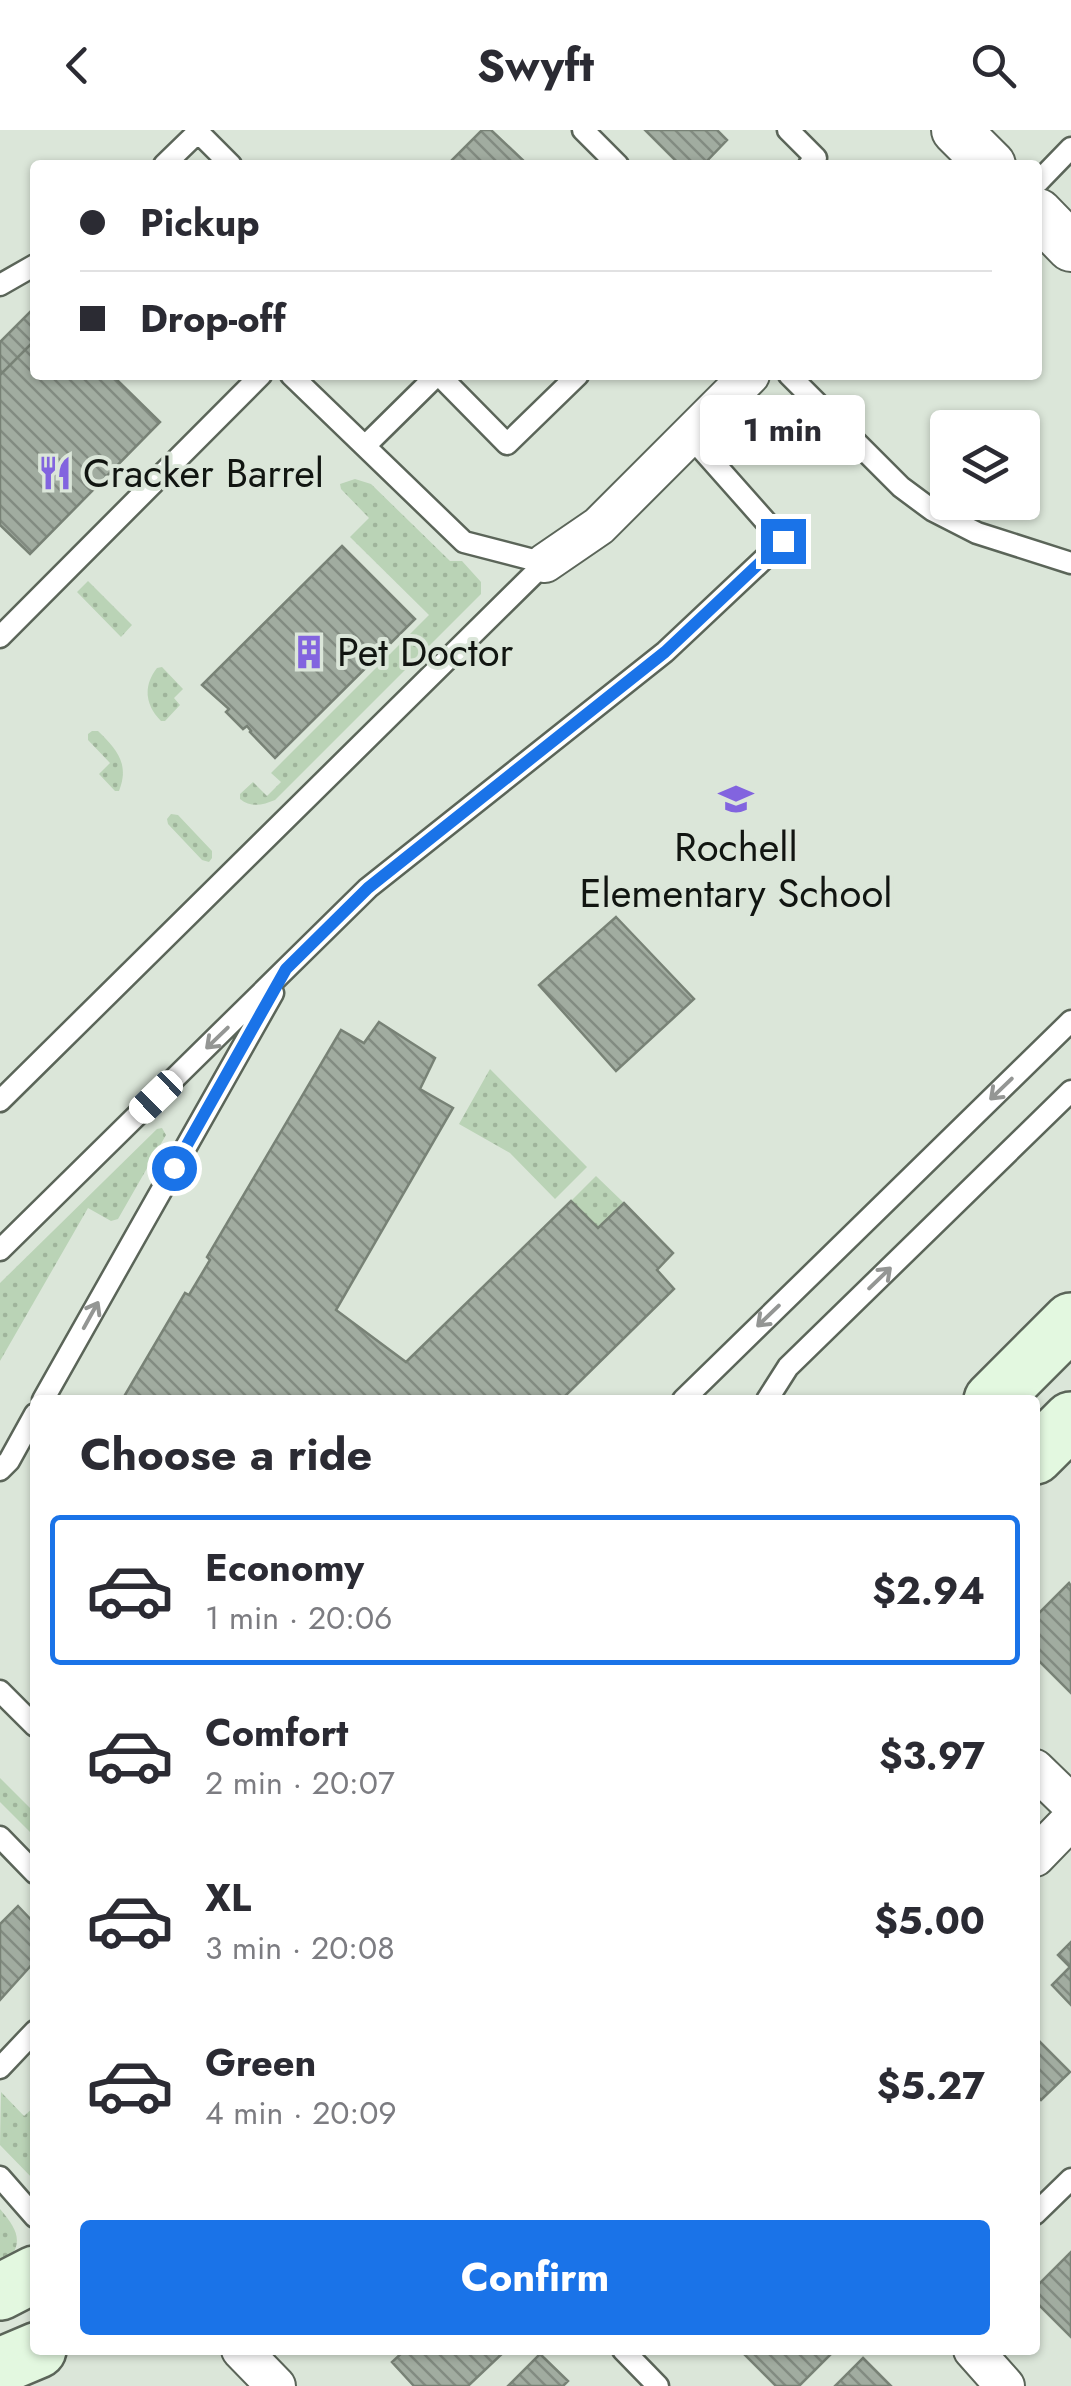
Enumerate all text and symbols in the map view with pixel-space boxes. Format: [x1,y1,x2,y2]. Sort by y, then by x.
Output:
text: Swyft [477,33,594,98]
icon: back [50,38,105,93]
icon: search [966,38,1021,93]
text: Pickup [140,195,260,250]
text: Drop-off [140,291,286,346]
callout: 1 min [700,396,866,466]
text: 1 min [743,407,822,453]
map controls [930,410,1040,520]
button: layers [930,410,1040,520]
place label: Cracker Barrel [83,444,324,502]
restaurant icon: Cracker Barrel [36,454,74,492]
route end [761,519,806,564]
place label: Pet Doctor [337,623,514,681]
building icon: Pet Doctor [290,633,328,671]
school or university icon: Rochell Elementary School [717,780,755,818]
place label: Rochell Elementary School [580,818,892,922]
one-way arrow [205,1025,229,1049]
car [124,1065,188,1129]
one-way arrow [990,1077,1014,1101]
route start [152,1146,197,1191]
one-way arrow [868,1266,892,1290]
one-way arrow [81,1301,101,1330]
one-way arrow [757,1304,781,1328]
text: Choose a ride [80,1422,372,1487]
text: Economy [205,1540,364,1595]
icon: car [85,1545,175,1635]
text: $2.94 [872,1563,985,1618]
text: 1 min · 20:06 [205,1595,393,1641]
text: Comfort [205,1705,348,1760]
icon: car [85,1710,175,1800]
text: $3.97 [879,1728,985,1783]
text: 2 min · 20:07 [205,1760,395,1806]
text: XL [205,1870,251,1925]
icon: car [85,1875,175,1965]
text: $5.00 [874,1893,985,1948]
text: 3 min · 20:08 [205,1925,395,1971]
text: Green [205,2035,316,2090]
icon: car [85,2040,175,2130]
text: $5.27 [877,2058,985,2113]
text: 4 min · 20:09 [205,2090,397,2136]
button: Confirm [80,2220,990,2335]

